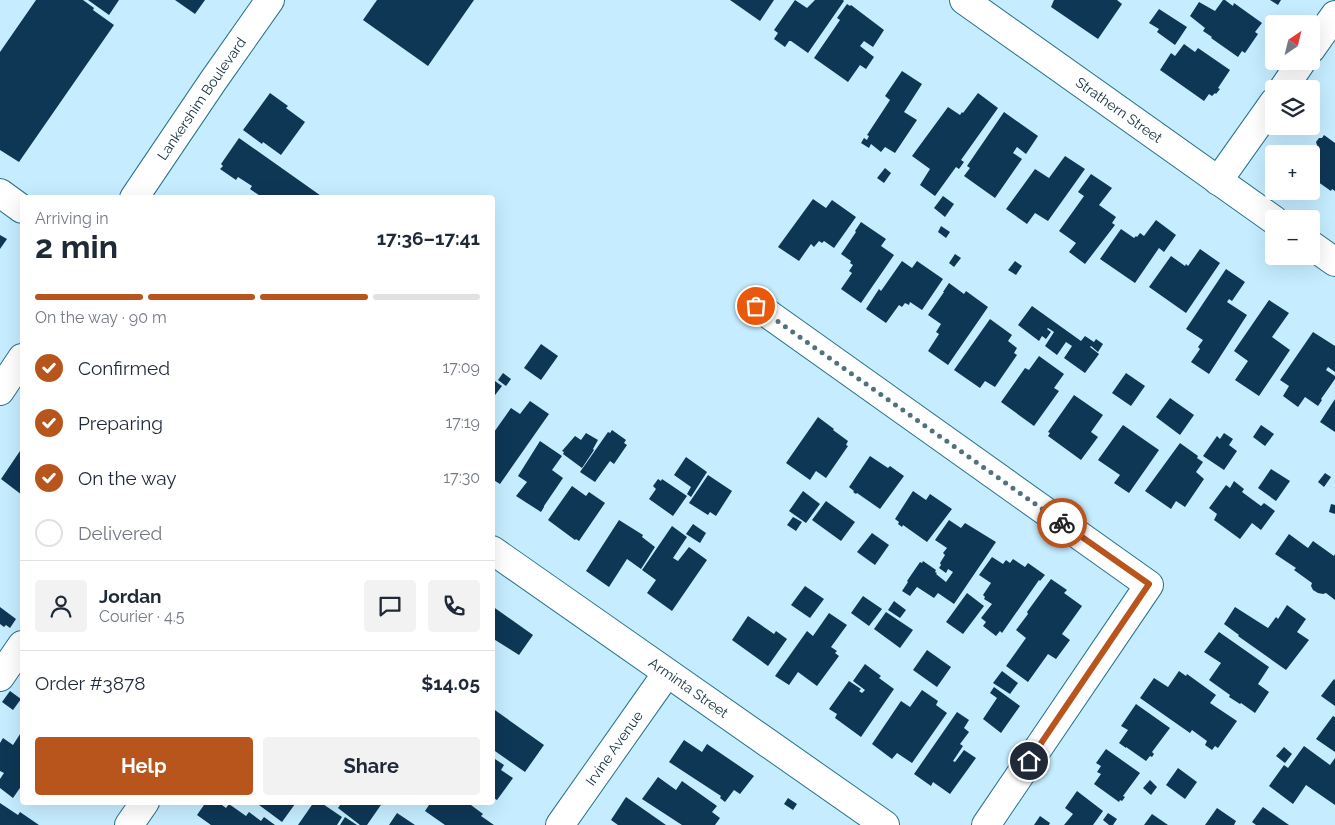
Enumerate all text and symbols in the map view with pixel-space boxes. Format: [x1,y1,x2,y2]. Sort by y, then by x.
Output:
north arrow [1265,15,1320,70]
map controls [1265,15,1320,265]
street label: Lankershim Boulevard [154,34,249,163]
street label: Strathern Street [1073,74,1165,146]
button: layers [1265,80,1320,135]
button: + [1265,145,1320,200]
text: Arriving in [35,209,109,228]
button: − [1265,210,1320,265]
text: 17:36–17:41 [377,227,480,249]
text: 2 min [35,228,118,265]
pin [735,285,777,327]
icon: bag [742,292,770,320]
text: On the way · 90 m [35,308,167,327]
icon: check [35,354,63,382]
text: Confirmed [78,357,170,379]
text: 17:09 [443,358,480,377]
icon: check [35,409,63,437]
text: Preparing [78,412,163,434]
text: 17:19 [445,413,480,432]
icon: check [35,464,63,492]
text: On the way [78,467,177,489]
text: 17:30 [443,468,480,487]
courier [1037,498,1087,548]
icon: bike [1048,509,1076,537]
text: Delivered [78,522,162,544]
button: person [35,580,87,632]
button: chat [364,580,416,632]
button: phone [428,580,480,632]
text: Jordan [99,585,162,607]
text: Courier · 4.5 [99,607,184,626]
street label: Arminta Street [646,654,732,721]
text: Order #3878 [35,672,145,694]
text: $14.05 [421,672,480,694]
street label: Irvine Avenue [582,708,646,789]
button: Help [35,737,253,795]
button: Share [263,737,480,795]
pin [1008,740,1050,782]
icon: home [1015,747,1043,775]

